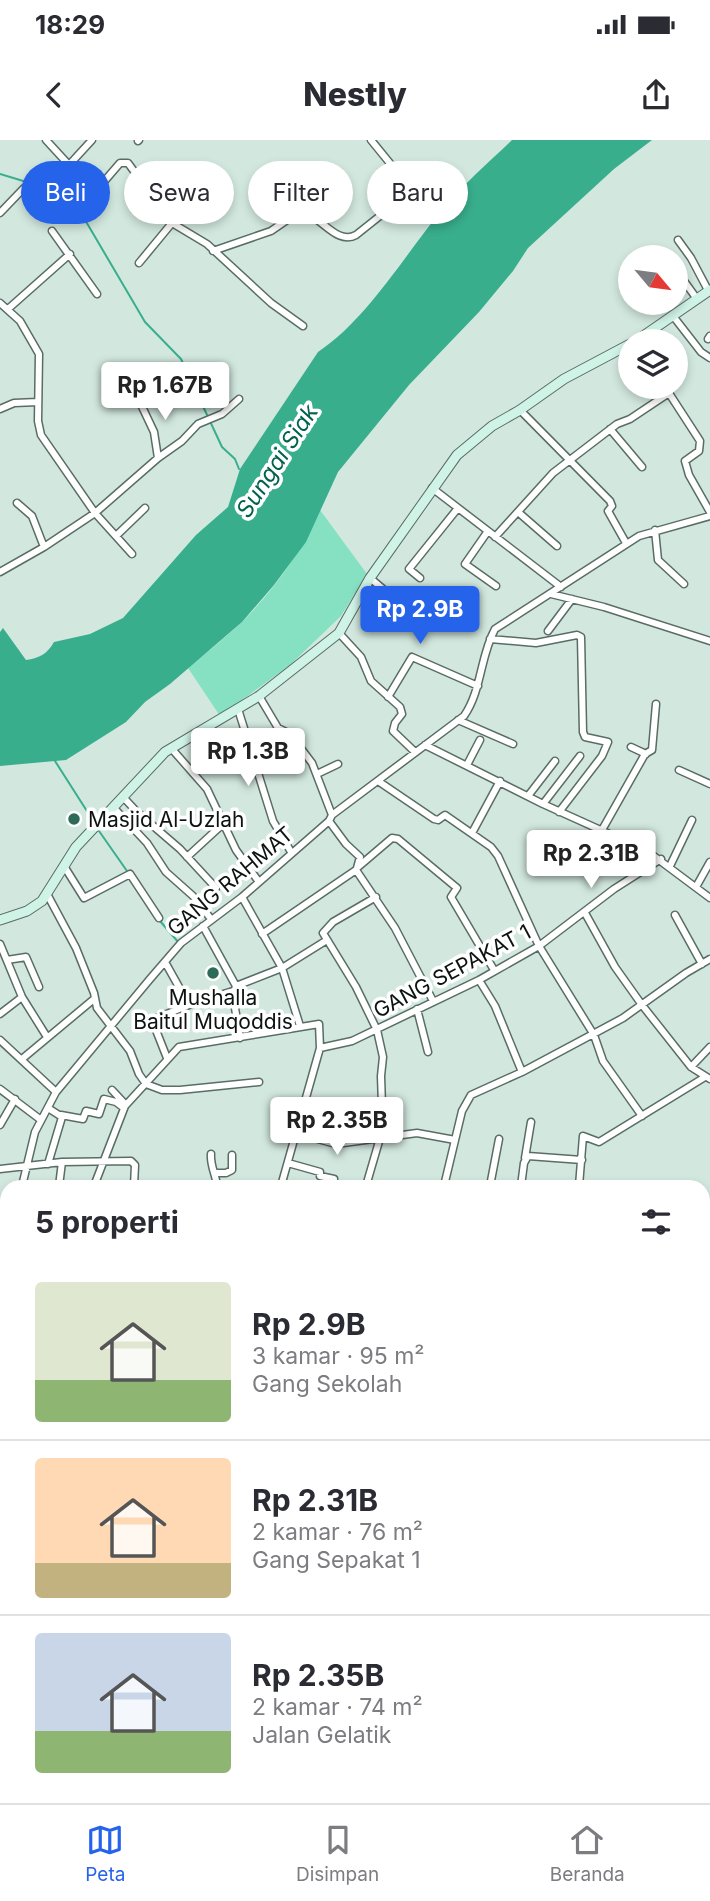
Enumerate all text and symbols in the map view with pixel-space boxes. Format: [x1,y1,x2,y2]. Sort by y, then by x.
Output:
text: 18:29 [35,9,105,40]
text: Nestly [303,75,407,114]
icon: back [35,76,73,114]
icon: share [637,76,675,114]
chip: Beli [21,161,110,224]
chip: Sewa [124,161,234,224]
chip: Filter [248,161,353,224]
chip: Baru [367,161,468,224]
north arrow [618,245,688,315]
map controls [618,245,688,399]
button: layers [618,329,688,399]
pin: Rp 1.67B [93,362,237,422]
text: Rp 1.67B [117,371,213,399]
water label: Sungai Siak [230,399,324,523]
pin: Rp 2.9B [355,587,485,646]
text: Rp 2.9B [376,595,464,623]
pin: Rp 1.3B [183,728,313,788]
text: Rp 1.3B [207,737,289,765]
place label: Masjid Al-Uzlah [88,807,245,832]
marker: Masjid Al-Uzlah [66,811,82,827]
street label: GANG RAHMAT [162,821,298,941]
pin: Rp 2.31B [519,830,663,890]
text: Rp 2.31B [543,839,639,867]
street label: GANG SEPAKAT 1 [369,919,535,1023]
marker: Mushalla Baitul Muqoddis [205,965,221,981]
place label: Mushalla Baitul Muqoddis [133,985,293,1034]
pin: Rp 2.35B [265,1098,409,1157]
text: Rp 2.35B [286,1106,388,1134]
icon: filters [637,1203,675,1241]
text: 5 properti [35,1204,179,1240]
text: Rp 2.9B [252,1306,366,1342]
icon: home [91,1310,175,1394]
text: 3 kamar · 95 m² [252,1342,425,1370]
text: Gang Sekolah [252,1370,402,1398]
text: Rp 2.31B [252,1482,378,1518]
icon: home [91,1486,175,1570]
text: 2 kamar · 76 m² [252,1518,423,1546]
text: Gang Sepakat 1 [252,1546,421,1574]
text: Rp 2.35B [252,1657,384,1693]
icon: home [91,1661,175,1745]
text: 2 kamar · 74 m² [252,1693,423,1721]
text: Jalan Gelatik [252,1721,391,1749]
tab: Peta [85,1821,125,1886]
tab: Disimpan [296,1821,379,1886]
tab: Beranda [550,1821,625,1886]

